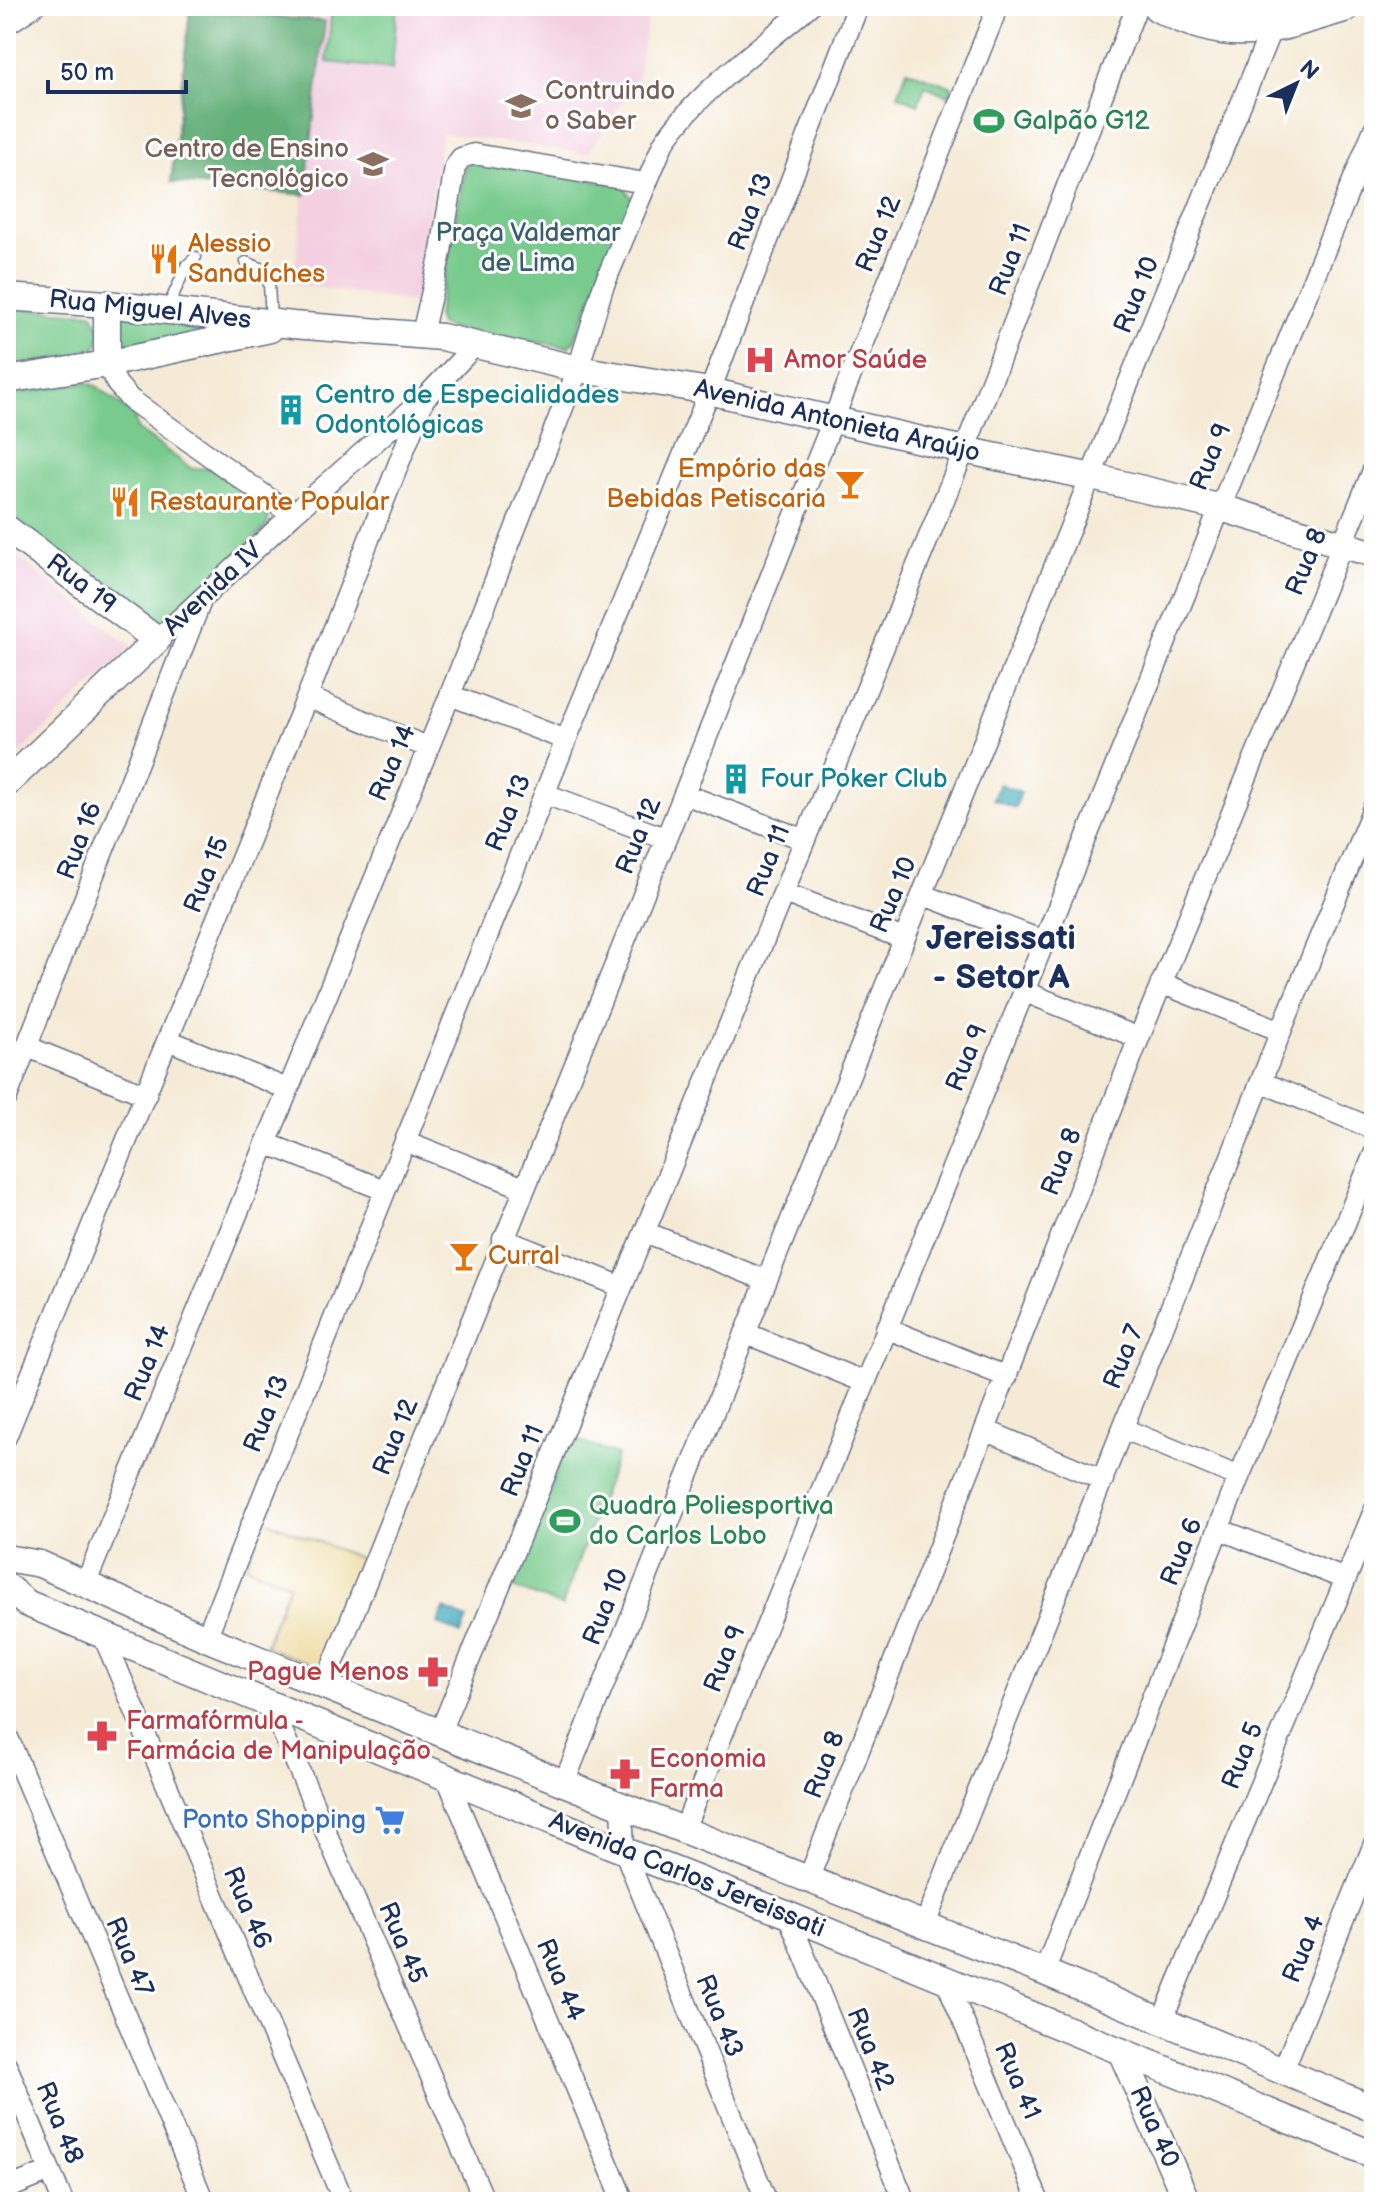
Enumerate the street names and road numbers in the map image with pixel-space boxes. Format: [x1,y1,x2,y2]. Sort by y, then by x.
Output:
street label: Rua 13 [722,169,780,255]
street label: Rua 12 [850,190,909,277]
street label: Rua 11 [983,220,1039,300]
street label: Rua 10 [1108,252,1166,338]
street label: Rua Miguel Alves [47,284,253,336]
street label: Avenida Antonieta Araújo [691,373,983,469]
street label: Rua 9 [1184,419,1238,495]
street label: Rua 8 [1280,524,1334,600]
street label: Avenida IV [157,535,269,643]
street label: Rua 19 [40,548,122,620]
street label: Rua 14 [363,720,423,806]
street label: Rua 13 [480,770,538,856]
street label: Rua 12 [610,792,669,879]
street label: Rua 16 [51,798,109,884]
street label: Rua 11 [741,821,797,901]
street label: Rua 15 [178,832,236,918]
street label: Rua 10 [864,852,924,938]
street label: Rua 9 [940,1020,994,1096]
street label: Rua 8 [1035,1124,1089,1200]
street label: Rua 14 [119,1320,178,1406]
street label: Rua 7 [1097,1320,1151,1394]
street label: Rua 13 [238,1371,296,1457]
street label: Rua 12 [367,1393,426,1480]
street label: Rua 11 [495,1421,551,1501]
street label: Rua 6 [1154,1513,1210,1591]
street label: Rua 10 [577,1564,635,1650]
street label: Rua 9 [698,1621,752,1697]
street label: Rua 5 [1216,1718,1270,1794]
street label: Rua 8 [798,1727,852,1803]
street label: Avenida Carlos Jereissati [544,1805,830,1945]
street label: Rua 46 [216,1862,278,1954]
street label: Rua 45 [371,1898,433,1988]
street label: Rua 4 [1276,1910,1332,1988]
street label: Rua 47 [98,1913,160,2002]
street label: Rua 44 [529,1934,591,2026]
street label: Rua 43 [688,1970,750,2062]
street label: Rua 42 [840,2003,901,2095]
street label: Rua 41 [987,2038,1047,2124]
street label: Rua 48 [29,2077,89,2169]
street label: Rua 40 [1122,2081,1186,2173]

